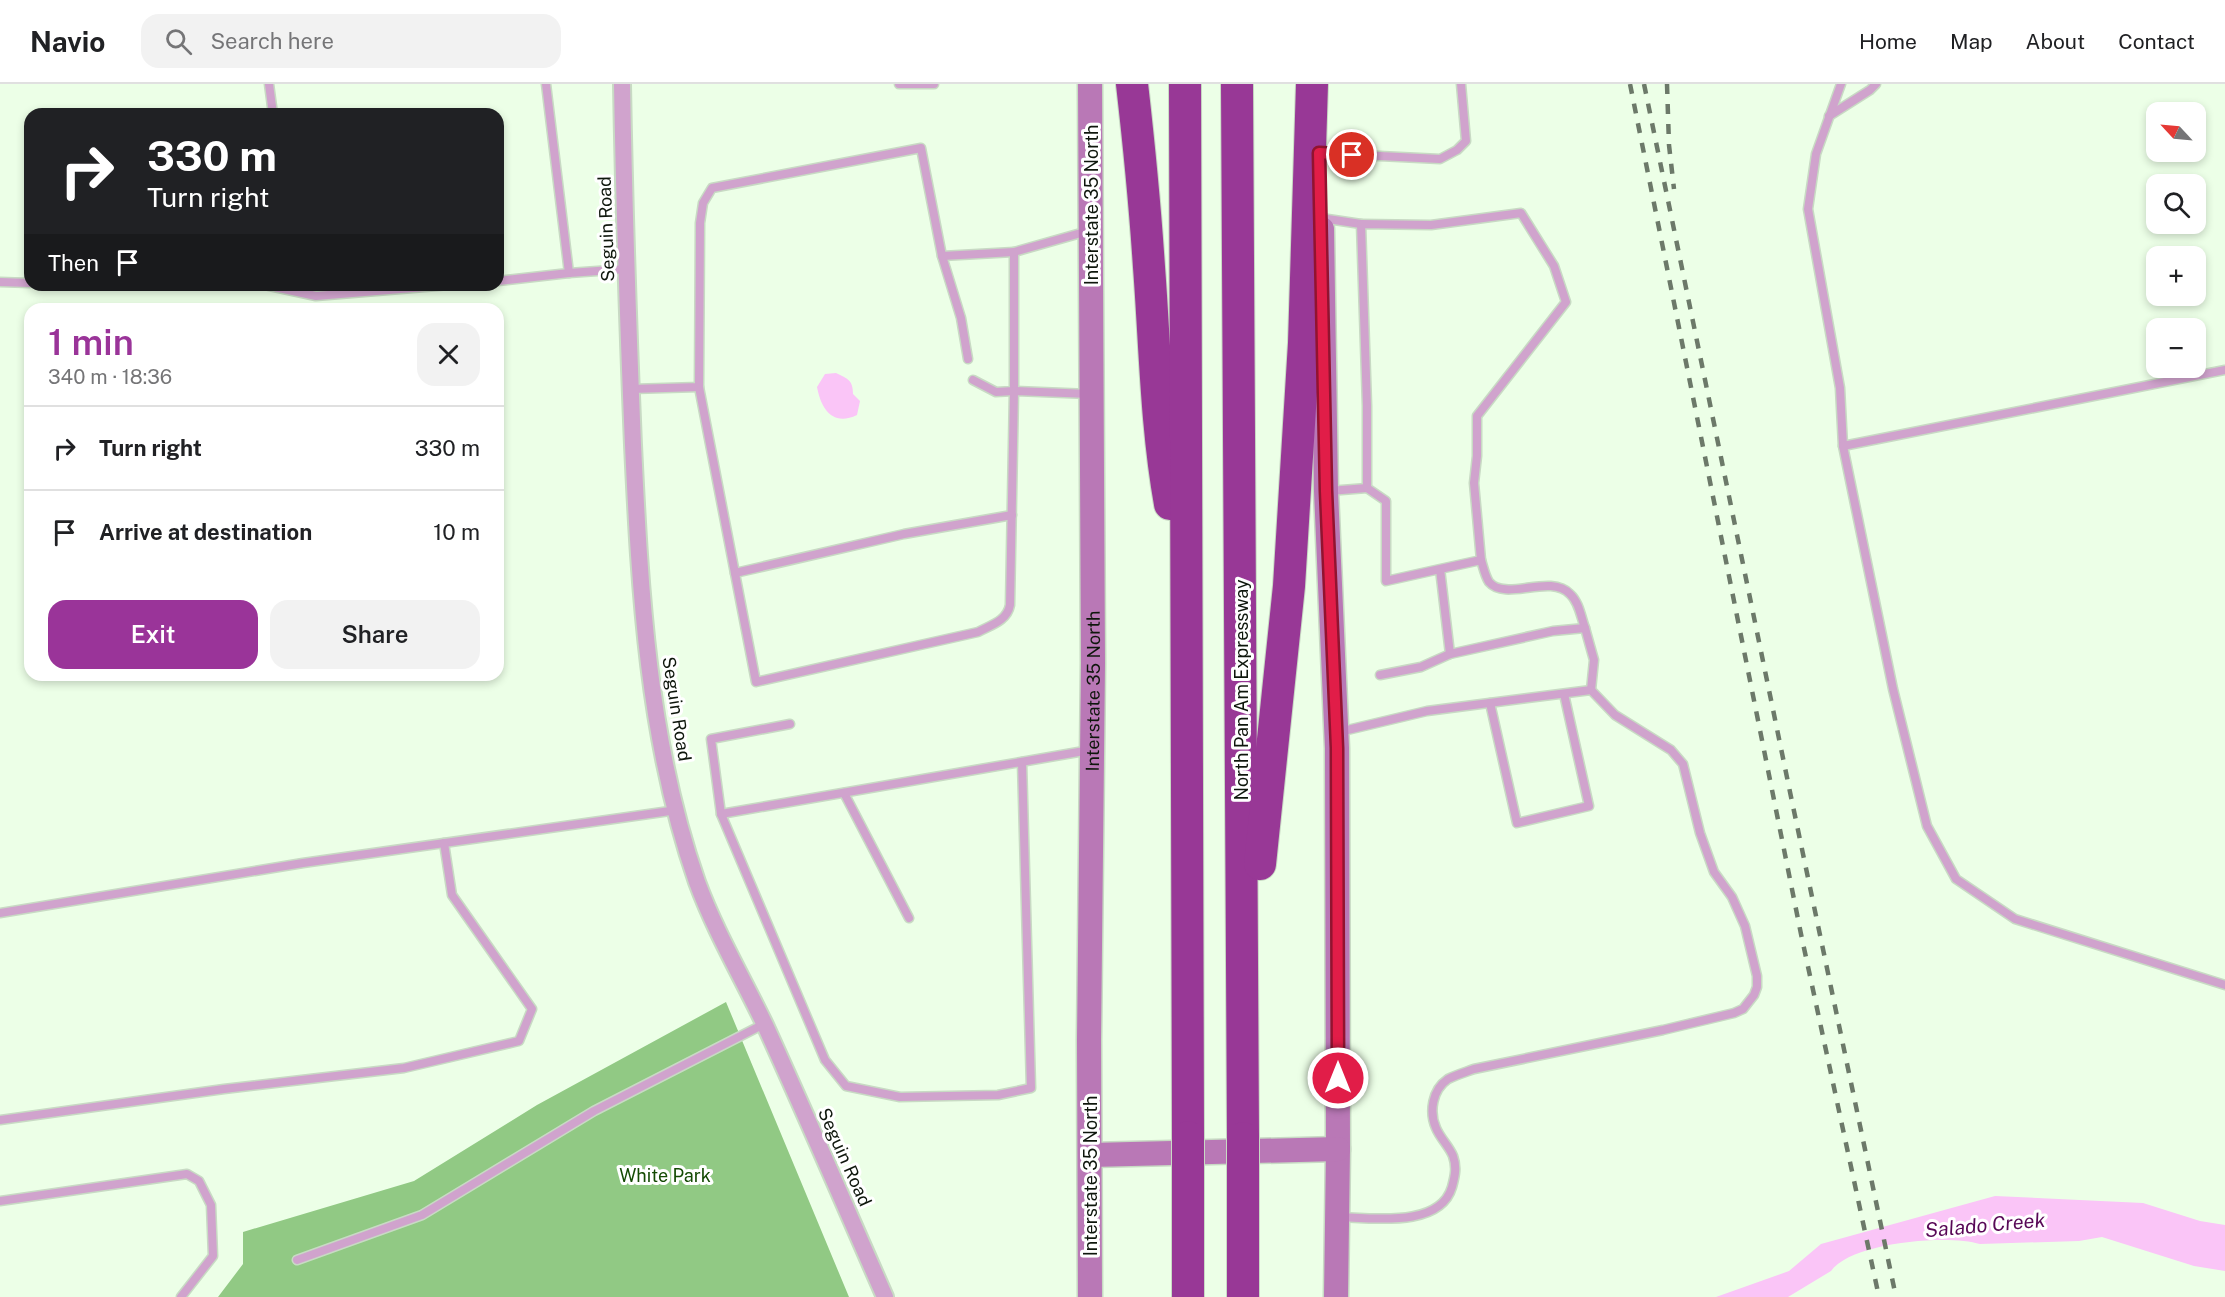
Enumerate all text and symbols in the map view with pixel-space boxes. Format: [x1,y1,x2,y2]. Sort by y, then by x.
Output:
search box [141,14,561,68]
text: Navio [30,25,105,58]
icon: search [162,25,195,58]
text: Search here [210,28,334,54]
text: Home [1859,29,1917,54]
text: Map [1950,29,1993,54]
text: About [2026,29,2085,54]
text: Contact [2118,29,2195,54]
north arrow [2146,102,2206,162]
map controls [2146,102,2206,378]
street label: Interstate 35 North [1081,125,1102,285]
pin [1326,129,1377,180]
text: 330 m [147,131,277,180]
icon: right [48,132,126,210]
icon: arrive [1335,138,1368,171]
button: search [2146,174,2206,234]
street label: Seguin Road [594,176,618,282]
text: Turn right [147,181,270,213]
icon: arrive [111,246,144,279]
button: + [2146,246,2206,306]
text: Then [48,250,99,276]
button: − [2146,318,2206,378]
text: 1 min [48,321,134,363]
button: close [417,323,480,386]
text: 340 m · 18:36 [48,365,172,389]
icon: right [48,432,81,465]
text: Turn right [99,435,202,461]
text: 330 m [415,435,480,461]
icon: arrive [48,516,81,549]
text: Arrive at destination [99,519,312,545]
text: 10 m [433,519,480,545]
street label: North Pan Am Expressway [1231,579,1252,801]
button: Exit [48,600,258,669]
button: Share [270,600,480,669]
street label: Interstate 35 North [1081,611,1104,772]
street label: Seguin Road [658,655,696,763]
position arrow [1306,1046,1370,1110]
street label: Interstate 35 North [1080,1096,1101,1256]
street label: Seguin Road [814,1104,876,1210]
park label: White Park [619,1165,711,1186]
water label: Salado Creek [1924,1208,2046,1242]

